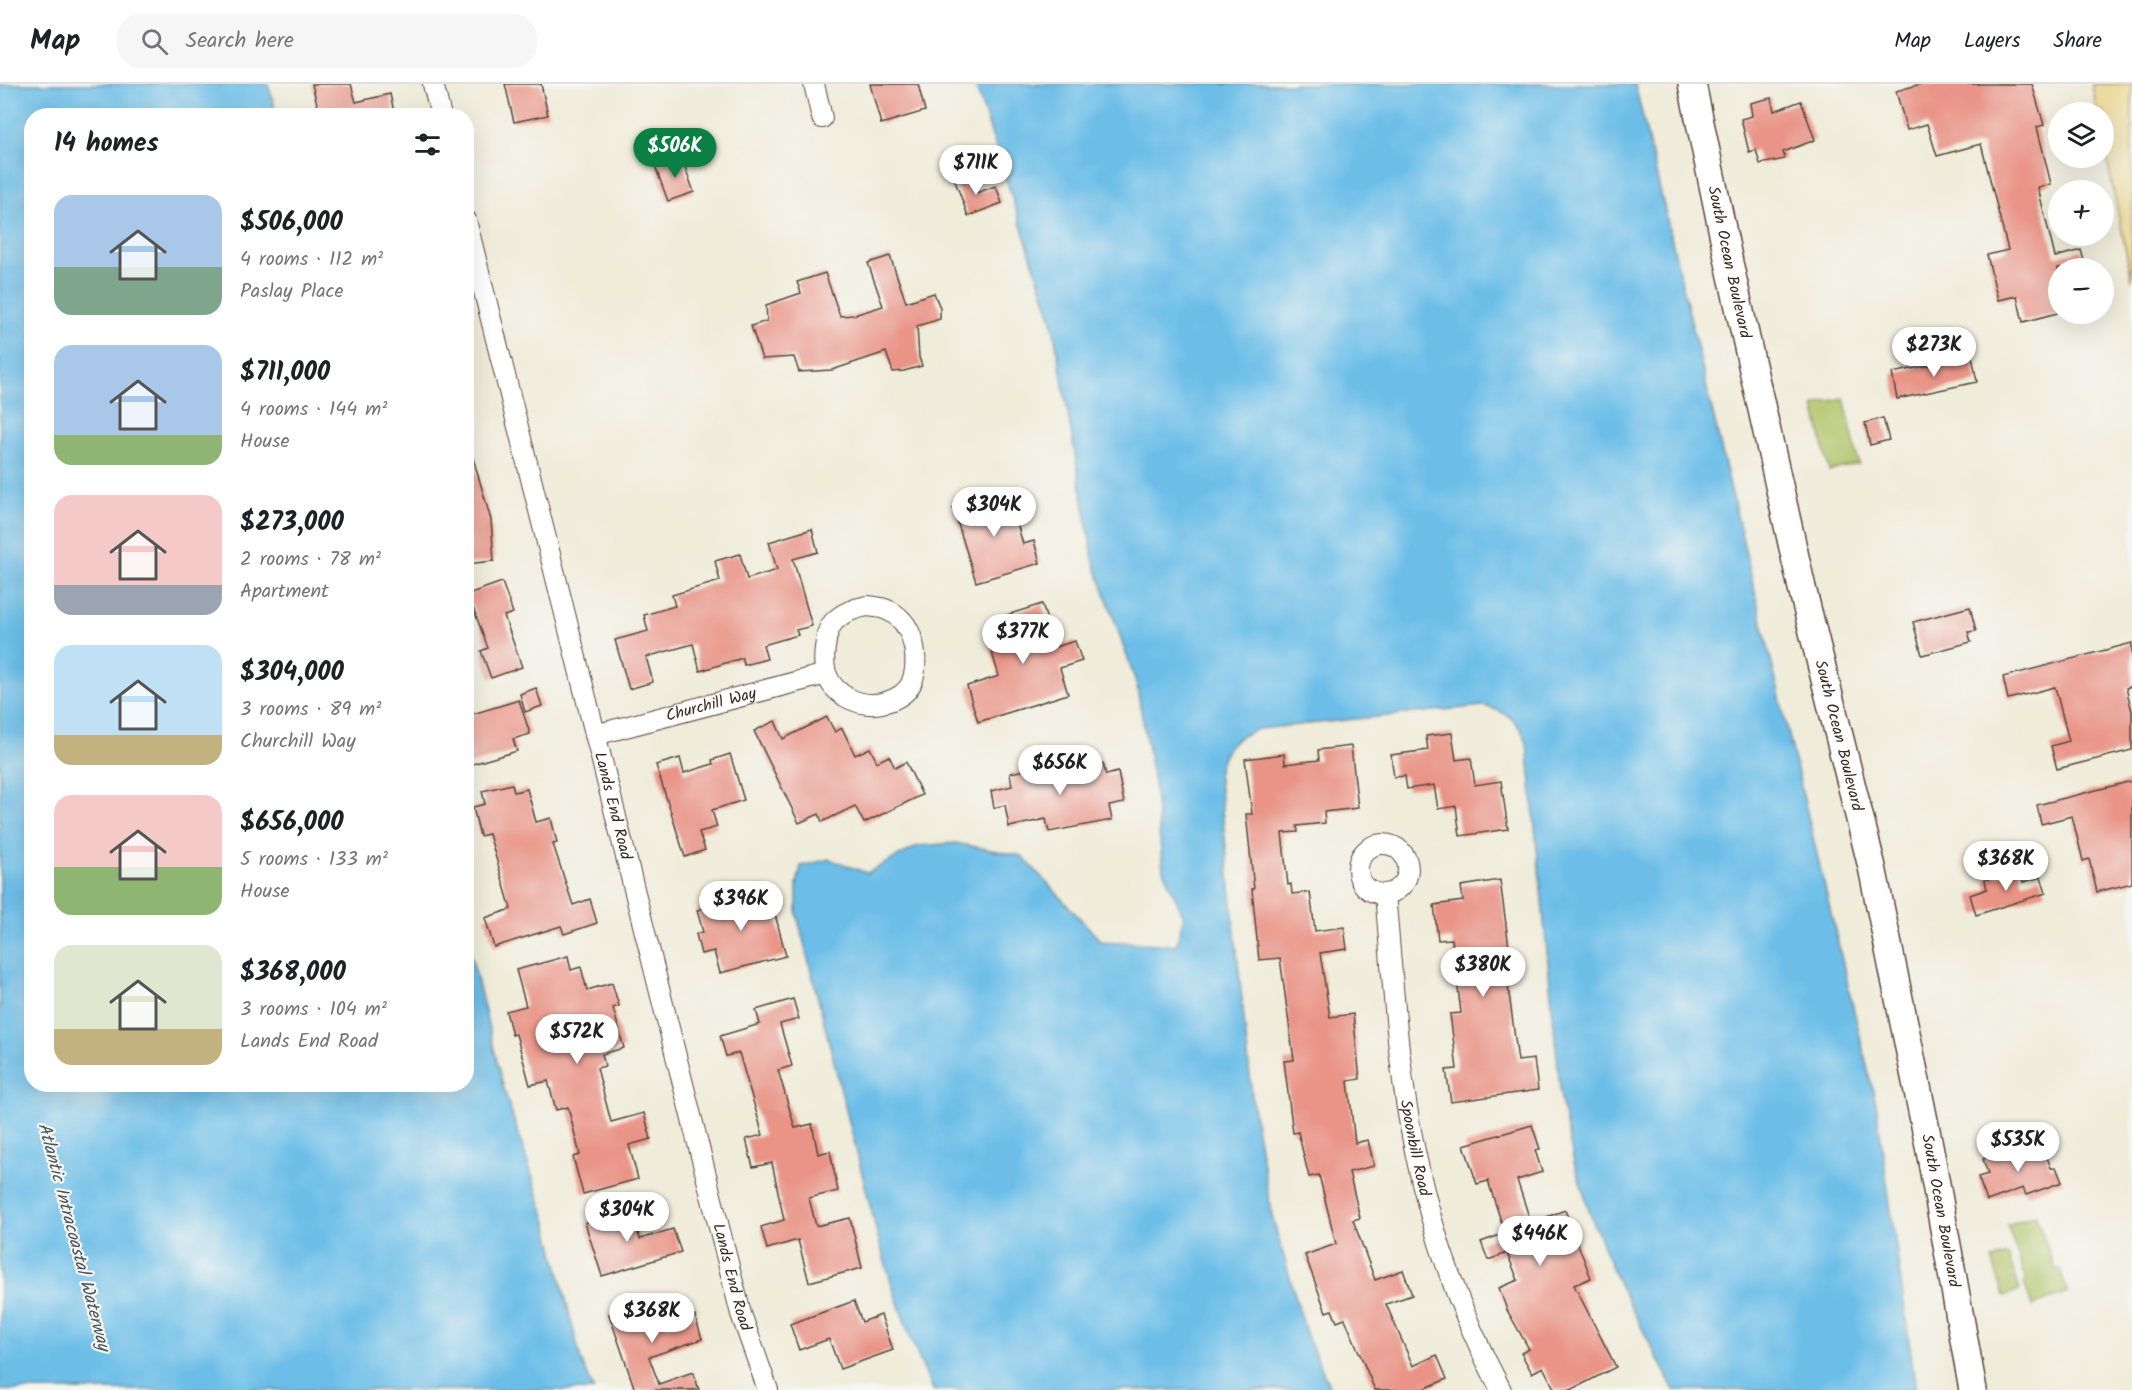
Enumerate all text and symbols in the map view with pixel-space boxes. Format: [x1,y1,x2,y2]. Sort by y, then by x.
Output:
search box [117,14,537,68]
text: Map [30,19,81,64]
text: Search here [186,24,294,59]
icon: search [138,25,171,58]
text: Map [1894,25,1931,58]
text: Layers [1964,25,2020,58]
text: Share [2053,25,2102,58]
map controls [2048,102,2114,324]
button: layers [2048,102,2114,168]
text: 14 homes [54,123,159,165]
icon: filters [411,128,444,161]
pin: $506K [633,128,717,179]
text: $506K [647,131,703,163]
pin: $711K [934,145,1018,196]
text: $711K [953,148,999,180]
button: + [2048,180,2114,246]
street label: South Ocean Boulevard [1701,184,1758,342]
text: $506,000 [240,202,343,244]
icon: home [102,219,174,291]
text: 4 rooms · 112 m² [240,244,383,276]
button: − [2048,258,2114,324]
text: Paslay Place [240,276,343,308]
pin: $273K [1892,327,1976,378]
text: $273K [1906,330,1962,362]
text: $711,000 [240,352,330,394]
icon: home [102,369,174,441]
text: 4 rooms · 144 m² [240,394,387,426]
text: House [240,426,290,458]
pin: $304K [952,487,1036,538]
text: $304K [966,490,1022,522]
text: $273,000 [240,502,344,544]
icon: home [102,519,174,591]
text: 2 rooms · 78 m² [240,544,381,576]
text: Apartment [240,576,329,608]
pin: $377K [981,614,1065,665]
text: $377K [996,617,1050,649]
text: $304,000 [240,652,344,694]
street label: South Ocean Boulevard [1808,657,1870,815]
icon: home [102,669,174,741]
street label: Churchill Way [663,680,759,728]
text: 3 rooms · 89 m² [240,694,381,726]
text: Churchill Way [240,726,356,758]
pin: $656K [1018,745,1102,796]
text: $656K [1032,748,1088,780]
street label: Lands End Road [588,749,639,863]
text: $656,000 [240,802,344,844]
icon: home [102,819,174,891]
pin: $368K [1964,841,2048,892]
text: 5 rooms · 133 m² [240,844,388,876]
text: $368K [1977,844,2035,876]
text: House [240,876,290,908]
pin: $396K [699,881,783,932]
text: $396K [713,884,769,916]
pin: $380K [1441,947,1525,998]
text: $380K [1455,950,1511,982]
text: $368,000 [240,952,346,994]
icon: home [102,969,174,1041]
text: 3 rooms · 104 m² [240,994,387,1026]
pin: $572K [535,1014,619,1065]
text: $572K [549,1017,605,1049]
text: Lands End Road [240,1026,378,1058]
street label: Spoonbill Road [1393,1098,1438,1200]
water label: Atlantic Intracoastal Waterway [29,1120,118,1357]
pin: $535K [1976,1122,2060,1173]
text: $535K [1990,1125,2046,1157]
street label: South Ocean Boulevard [1915,1132,1967,1290]
pin: $304K [585,1192,669,1243]
text: $304K [599,1195,655,1227]
pin: $446K [1498,1216,1582,1267]
text: $446K [1512,1219,1568,1251]
street label: Lands End Road [706,1221,759,1335]
pin: $368K [610,1293,694,1344]
text: $368K [623,1296,681,1328]

